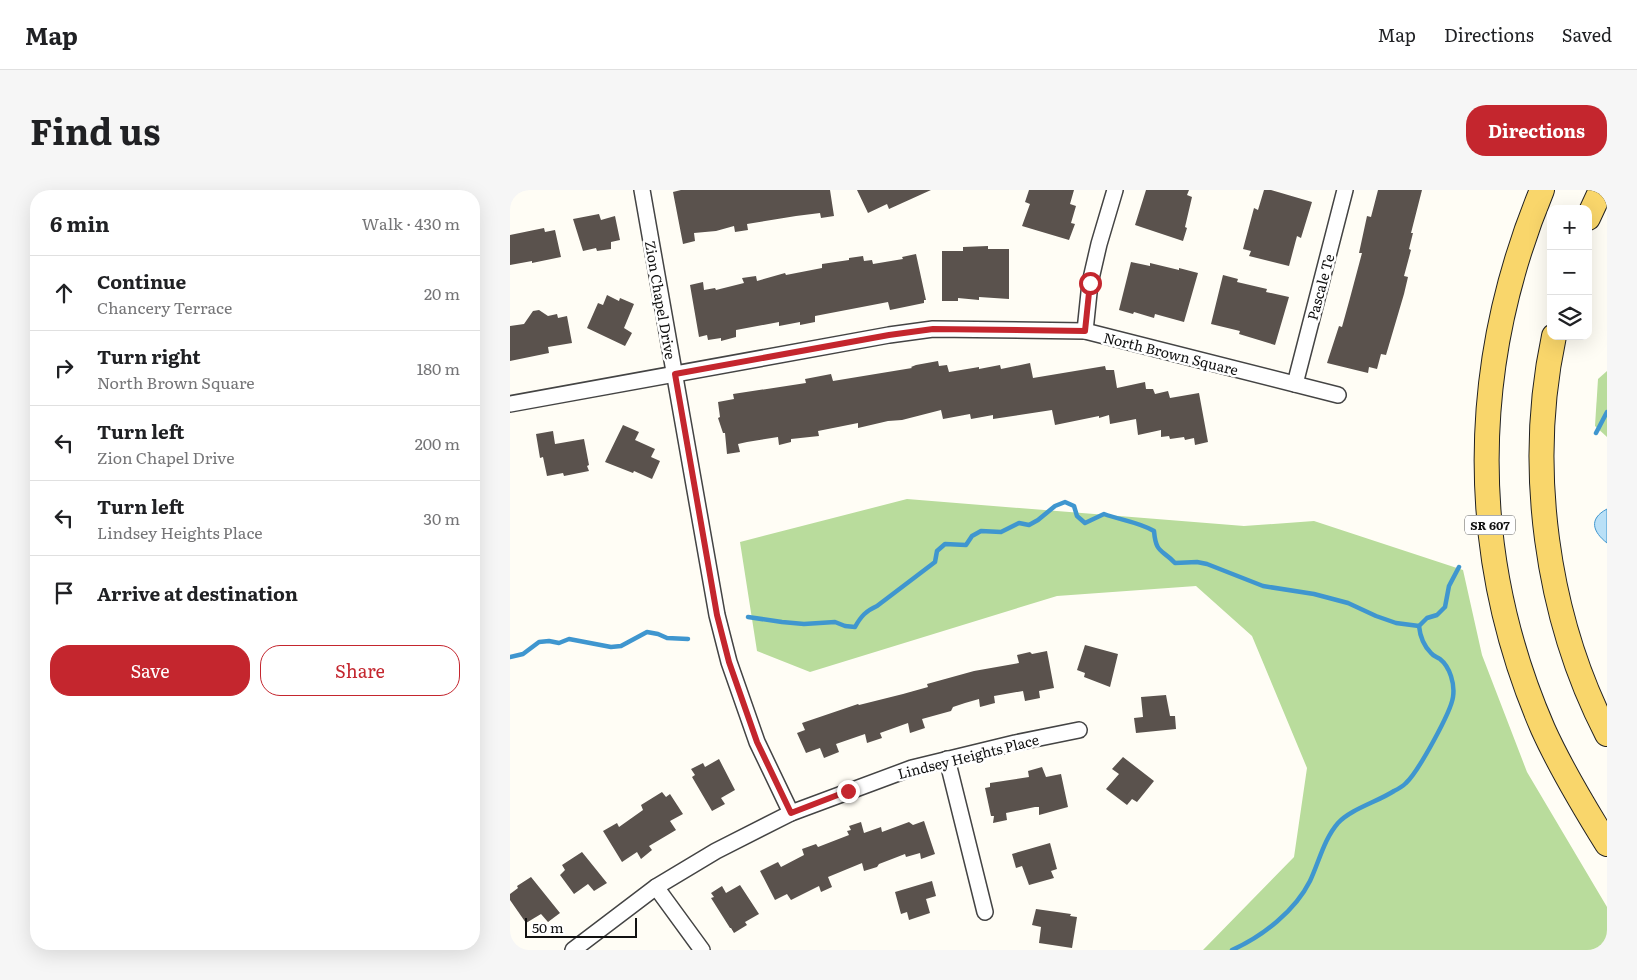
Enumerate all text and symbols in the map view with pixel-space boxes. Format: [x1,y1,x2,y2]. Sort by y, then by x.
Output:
text: Map [25,17,78,52]
text: Map [1378,21,1416,48]
text: Directions [1444,21,1534,48]
text: Saved [1562,21,1612,48]
text: Find us [30,104,160,156]
button: Directions [1466,105,1607,156]
map controls [1547,205,1592,340]
button: + [1547,205,1592,250]
text: 6 min [50,207,110,238]
text: Walk · 430 m [362,211,460,235]
street label: Zion Chapel Drive [641,239,681,361]
button: − [1547,250,1592,295]
street label: Pascale Te [1302,252,1338,322]
text: Continue [97,267,186,295]
route start [1079,272,1102,295]
icon: ahead [50,279,78,307]
text: 20 m [424,281,460,305]
text: Chancery Terrace [97,295,232,319]
button: layers [1547,295,1592,340]
street label: North Brown Square [1102,327,1240,379]
text: Turn right [97,342,201,370]
icon: right [50,354,78,382]
text: 180 m [417,356,460,380]
text: North Brown Square [97,370,255,394]
text: Turn left [97,417,184,445]
icon: left [50,429,78,457]
text: 200 m [415,431,460,455]
text: Zion Chapel Drive [97,445,234,469]
text: Turn left [97,492,184,520]
icon: left [50,504,78,532]
text: 30 m [423,506,460,530]
road number: SR 607 [1465,516,1515,534]
text: Lindsey Heights Place [97,520,263,544]
icon: arrive [50,579,78,607]
text: Arrive at destination [97,579,298,607]
button: Save [50,645,250,696]
button: Share [260,645,460,696]
street label: Lindsey Heights Place [895,729,1041,783]
route end [837,780,860,803]
scale bar [525,915,638,938]
text: 50 m [532,917,564,937]

